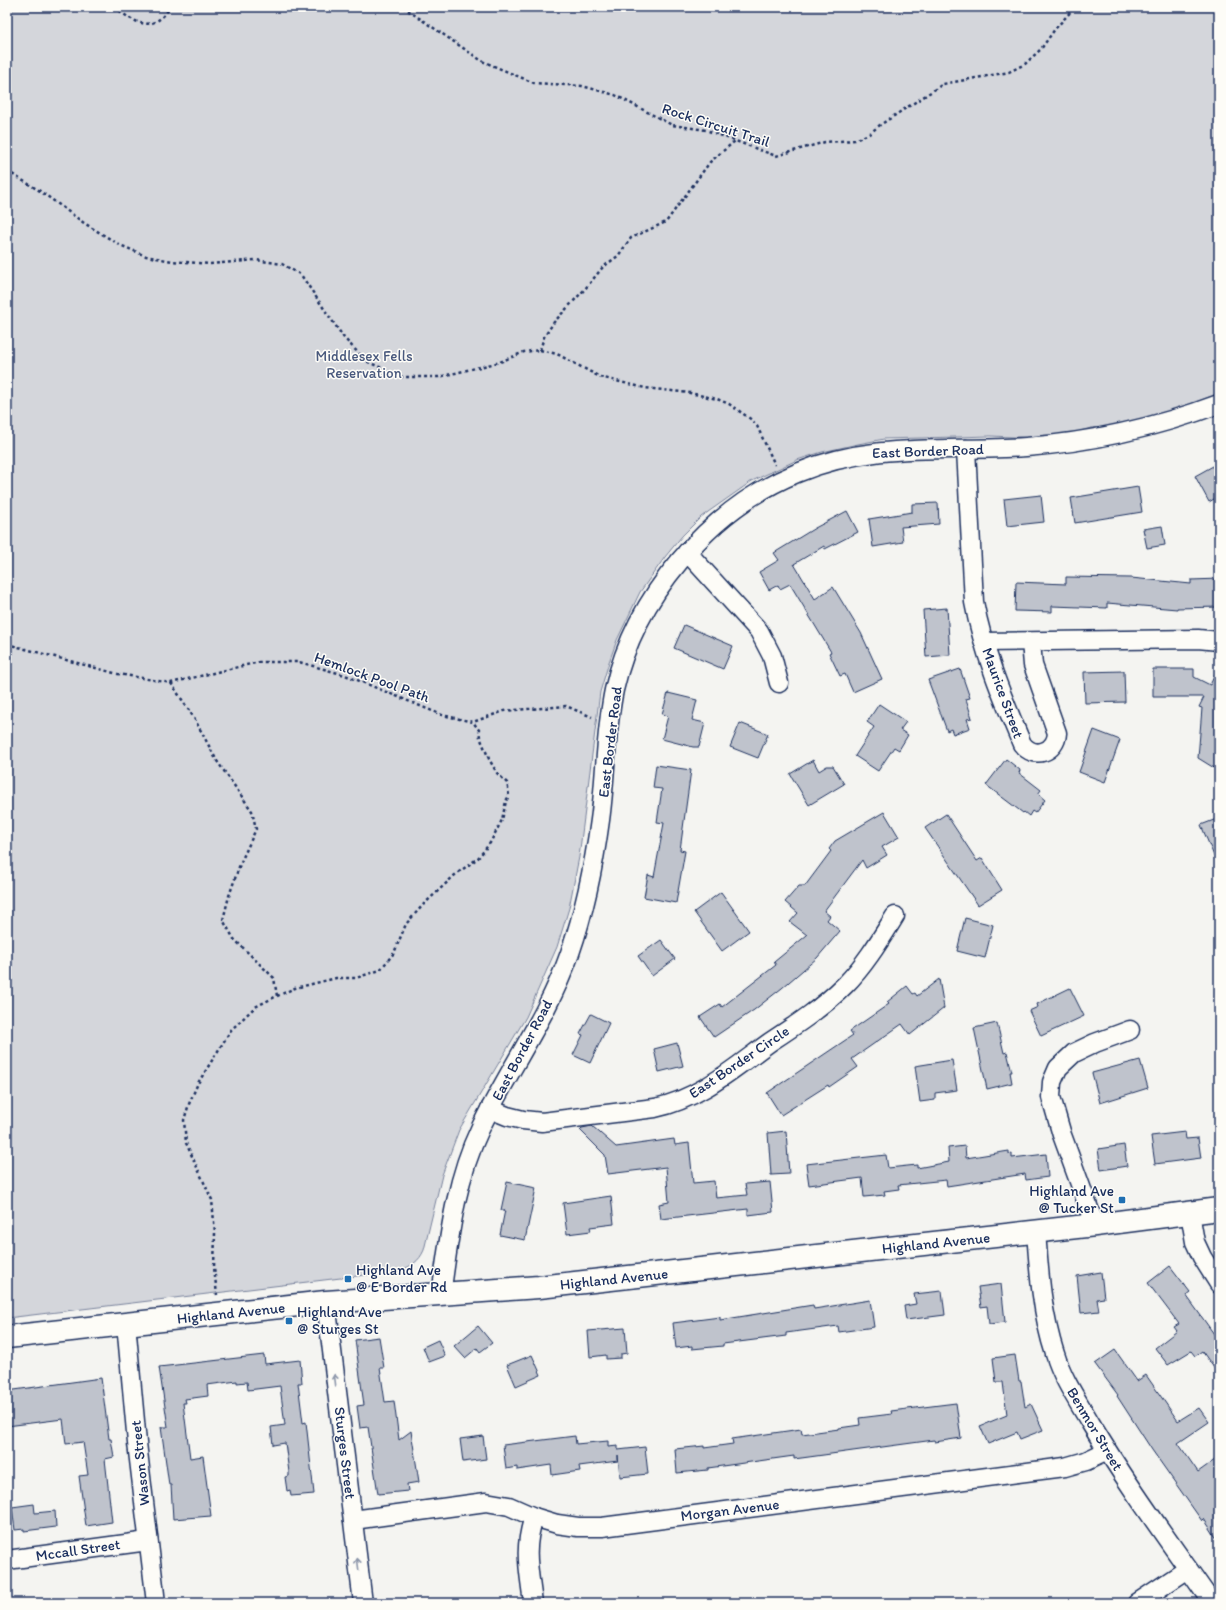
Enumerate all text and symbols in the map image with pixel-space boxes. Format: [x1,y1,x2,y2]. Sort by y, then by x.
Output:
street label: Rock Circuit Trail [660,99,773,151]
park label: Middlesex Fells Reservation [315,347,413,382]
street label: East Border Road [872,440,984,462]
street label: Maurice Street [978,645,1028,741]
street label: Hemlock Pool Path [312,648,432,706]
street label: East Border Road [594,685,626,799]
street label: East Border Road [488,996,556,1104]
street label: East Border Circle [685,1022,793,1102]
place label: Highland Ave @ Tucker St [1029,1182,1114,1217]
marker: Highland Ave @ Tucker St [1117,1195,1127,1205]
street label: Highland Avenue [881,1228,991,1258]
place label: Highland Ave @ E Border Rd [356,1261,448,1296]
street label: Highland Avenue [559,1264,669,1294]
marker: Highland Ave @ E Border Rd [343,1274,353,1284]
street label: Highland Avenue [176,1298,286,1328]
place label: Highland Ave @ Sturges St [297,1303,382,1338]
marker: Highland Ave @ Sturges St [284,1316,294,1326]
one-way arrow [332,1374,339,1387]
street label: Benmor Street [1063,1384,1127,1474]
street label: Sturges Street [330,1406,360,1501]
street label: Wason Street [127,1419,153,1507]
street label: Morgan Avenue [680,1495,780,1525]
street label: Mccall Street [35,1535,122,1565]
one-way arrow [355,1558,362,1571]

